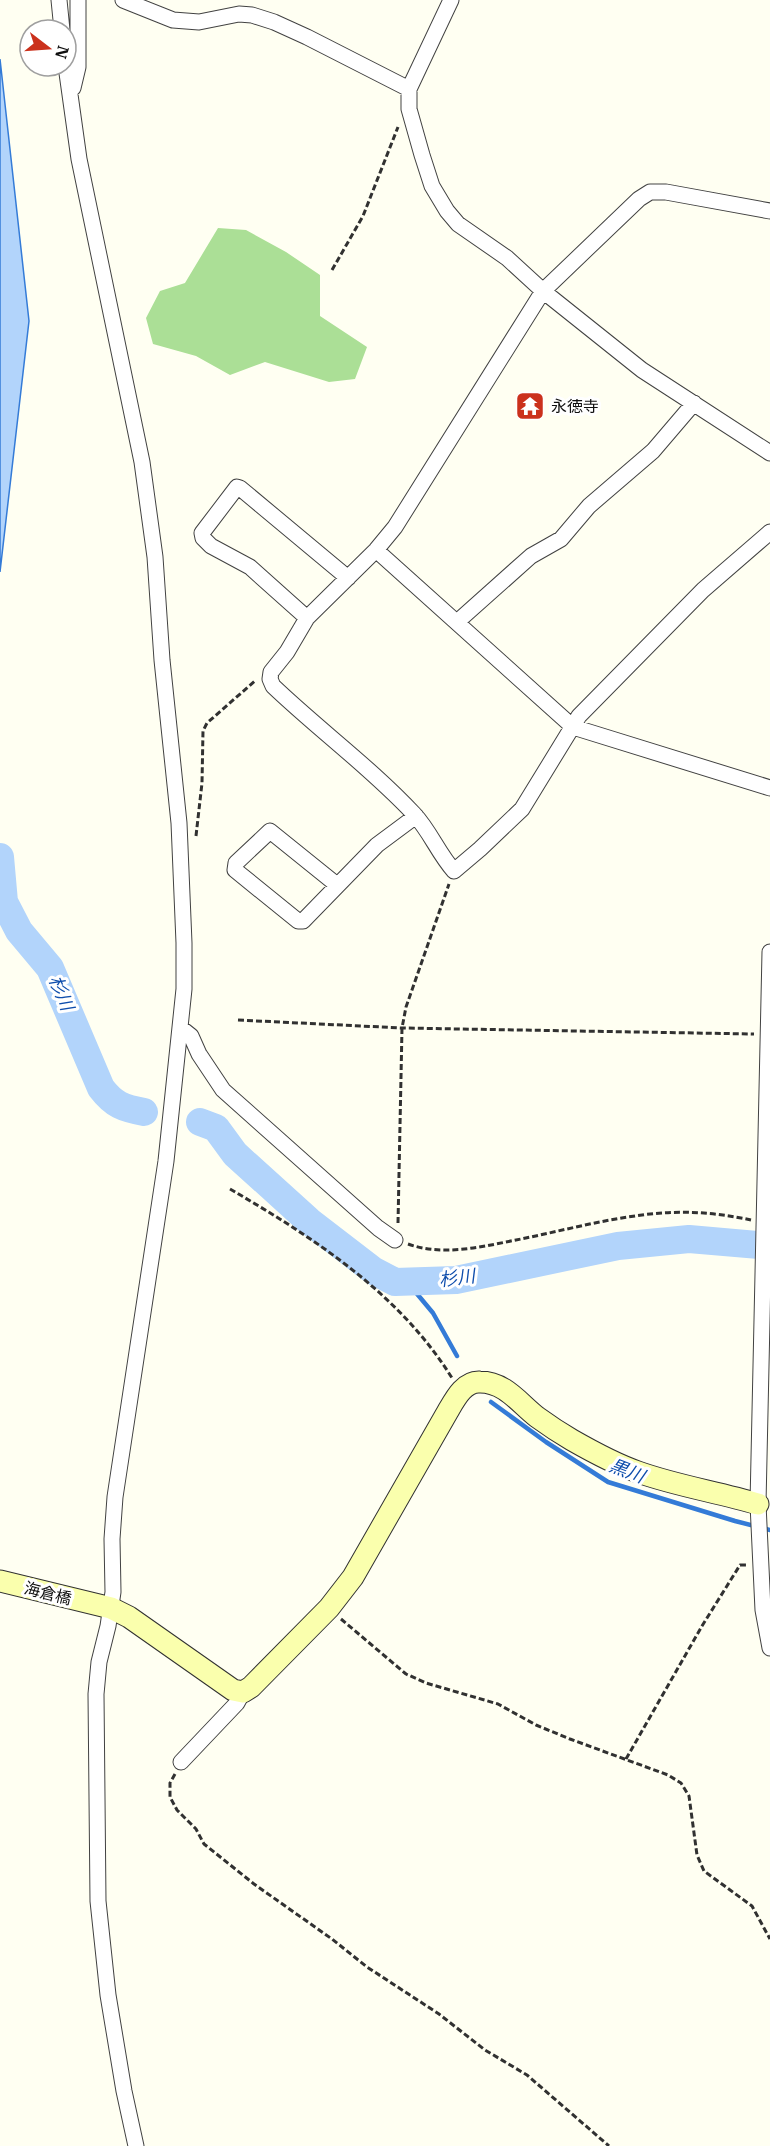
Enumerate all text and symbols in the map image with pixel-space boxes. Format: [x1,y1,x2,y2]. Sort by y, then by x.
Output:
north arrow [18,18,78,78]
text: N [51,43,74,61]
temple icon: 永徳寺 [514,390,546,422]
place label: 永徳寺 [551,396,599,416]
water label: 杉川 [44,972,80,1016]
water label: 杉川 [438,1264,478,1291]
water label: 黒川 [606,1453,650,1488]
street label: 海倉橋 [22,1577,74,1609]

